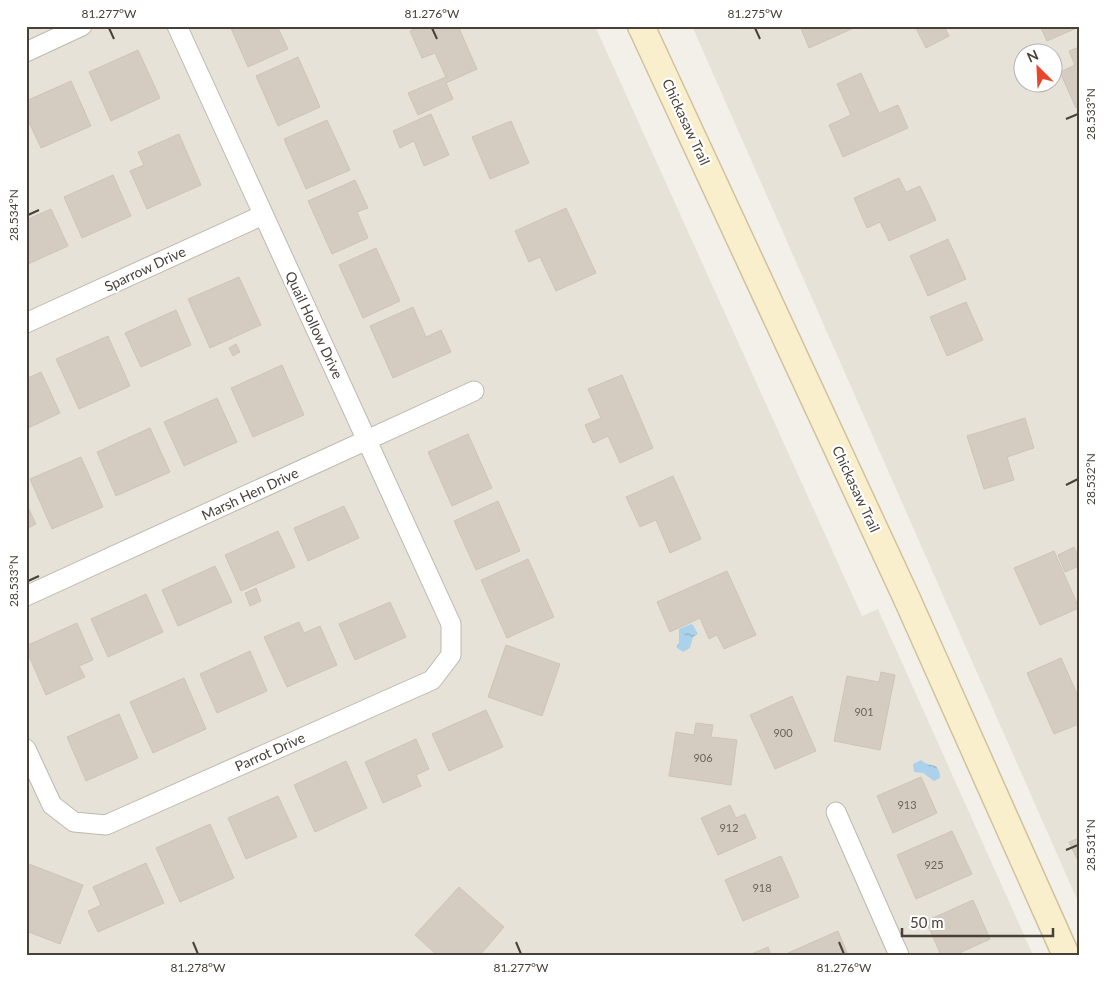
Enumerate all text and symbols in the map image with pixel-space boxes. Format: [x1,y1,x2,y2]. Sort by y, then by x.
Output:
text: 81.277°W [81,6,137,21]
text: 81.276°W [404,6,460,21]
text: 81.275°W [727,6,783,21]
north arrow [1012,42,1062,92]
text: N [1024,46,1041,66]
street label: Chickasaw Trail [659,76,714,168]
text: 28.533°N [1083,88,1098,140]
text: 28.534°N [6,189,21,241]
street label: Sparrow Drive [101,242,188,295]
street label: Quail Hollow Drive [282,268,347,381]
street label: Chickasaw Trail [829,443,884,535]
text: 28.532°N [1083,453,1098,505]
street label: Marsh Hen Drive [199,464,301,523]
text: 28.533°N [6,555,21,607]
house number: 901 [854,705,874,718]
house number: 900 [773,726,793,739]
street label: Parrot Drive [232,729,307,775]
house number: 906 [693,751,713,764]
house number: 913 [897,798,917,811]
text: 28.531°N [1083,819,1098,871]
house number: 912 [719,821,739,834]
house number: 925 [924,858,944,871]
house number: 918 [752,881,772,894]
scale bar [902,906,1054,938]
text: 50 m [910,913,944,931]
text: 81.278°W [170,960,226,975]
text: 81.277°W [493,960,549,975]
text: 81.276°W [816,960,872,975]

